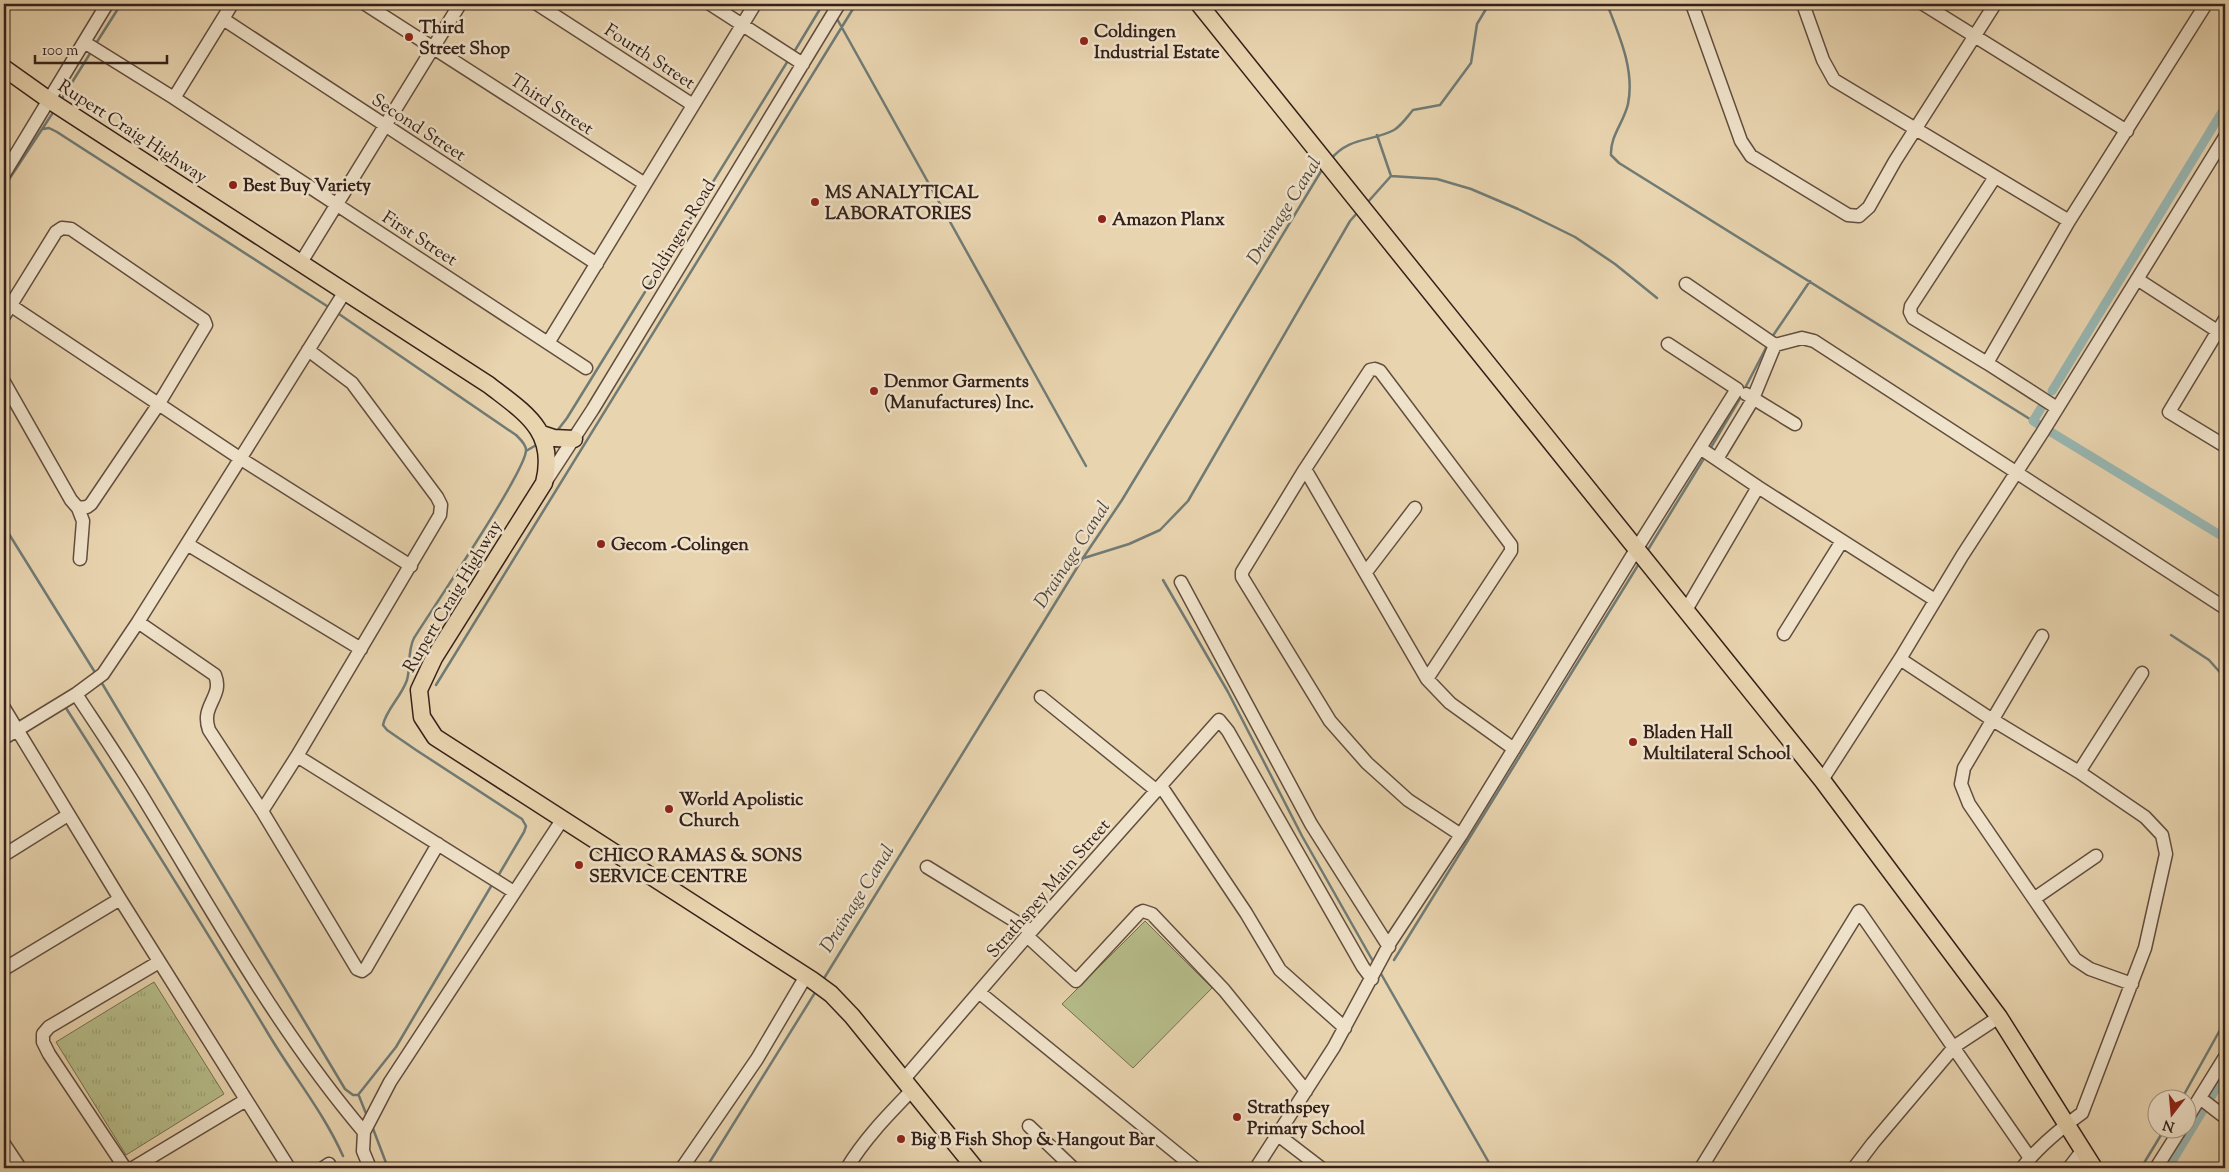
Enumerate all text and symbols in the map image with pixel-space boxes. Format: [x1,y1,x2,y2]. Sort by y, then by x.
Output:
place label: Third Street Shop [419,16,510,63]
street label: Fourth Street [598,19,699,97]
place label: Coldingen Industrial Estate [1094,20,1220,67]
marker: Third Street Shop [403,31,415,43]
scale bar [35,32,168,64]
marker: Coldingen Industrial Estate [1078,35,1090,47]
text: 100 m [42,41,79,62]
street label: Third Street [504,69,598,143]
street label: Rupert Craig Highway [52,74,212,191]
street label: Second Street [366,88,470,169]
water label: Drainage Canal [1241,152,1329,271]
place label: Best Buy Variety [243,174,371,200]
street label: Coldingen Road [636,175,723,297]
marker: Best Buy Variety [227,179,239,191]
place label: MS ANALYTICAL LABORATORIES [825,181,979,228]
marker: MS ANALYTICAL LABORATORIES [809,196,821,208]
street label: First Street [376,206,462,274]
place label: Amazon Planx [1112,208,1225,234]
marker: Amazon Planx [1096,213,1108,225]
place label: Denmor Garments (Manufactures) Inc. [884,370,1034,417]
marker: Denmor Garments (Manufactures) Inc. [868,385,880,397]
water label: Drainage Canal [1028,496,1118,614]
street label: Rupert Craig Highway [398,516,510,678]
place label: Gecom -Colingen [611,533,749,559]
marker: Gecom -Colingen [595,538,607,550]
place label: Bladen Hall Multilateral School [1643,721,1792,768]
marker: Bladen Hall Multilateral School [1627,736,1639,748]
place label: World Apolistic Church [679,788,804,835]
marker: World Apolistic Church [663,803,675,815]
street label: Strathspey Main Street [982,814,1117,965]
water label: Drainage Canal [814,840,902,959]
place label: CHICO RAMAS & SONS SERVICE CENTRE [589,844,802,891]
marker: CHICO RAMAS & SONS SERVICE CENTRE [573,859,585,871]
north arrow [2146,1090,2196,1140]
place label: Strathspey Primary School [1247,1096,1366,1143]
marker: Strathspey Primary School [1231,1111,1243,1123]
text: N [2161,1113,2177,1136]
place label: Big B Fish Shop & Hangout Bar [911,1128,1155,1154]
marker: Big B Fish Shop & Hangout Bar [895,1133,907,1145]

